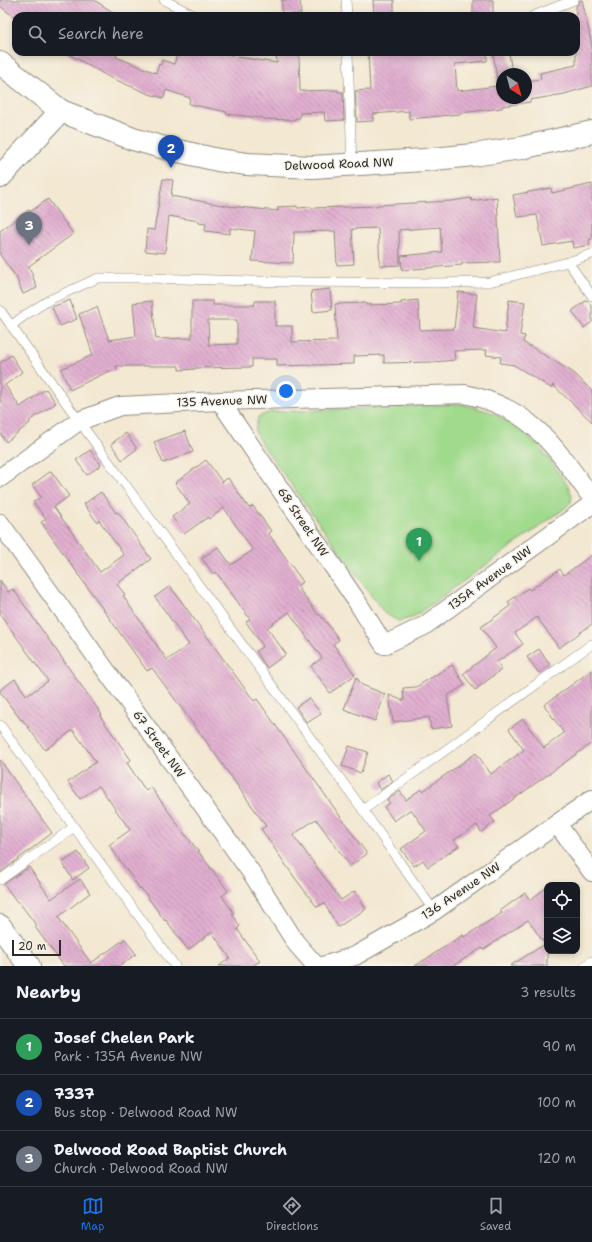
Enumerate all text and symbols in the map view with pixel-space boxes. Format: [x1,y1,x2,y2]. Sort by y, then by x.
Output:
search box [12,12,580,56]
icon: search [26,23,48,45]
text: Search here [58,24,144,44]
north arrow [496,68,532,104]
pin: 2 [158,135,184,168]
street label: Delwood Road NW [284,154,394,174]
pin: 3 [16,212,42,245]
your location [276,381,296,401]
street label: 135 Avenue NW [176,391,268,411]
street label: 68 Street NW [274,484,332,560]
pin: 1 [406,528,432,561]
street label: 135A Avenue NW [445,542,535,614]
street label: 67 Street NW [129,707,189,781]
street label: 136 Avenue NW [418,859,504,923]
map controls [544,882,580,954]
button: locate [544,882,580,918]
button: layers [544,918,580,954]
scale bar [12,938,61,957]
text: 20 m [18,939,46,954]
text: Nearby [16,981,81,1003]
text: 3 results [520,984,576,1001]
text: Josef Chelen Park [54,1028,195,1048]
text: 1 [26,1038,32,1055]
text: 90 m [542,1038,576,1055]
text: Park · 135A Avenue NW [54,1048,202,1065]
text: 7337 [54,1084,94,1104]
text: 2 [24,1094,34,1111]
text: 100 m [537,1094,576,1111]
text: Bus stop · Delwood Road NW [54,1104,237,1121]
text: Delwood Road Baptist Church [54,1140,287,1160]
text: 3 [24,1150,34,1167]
text: 120 m [538,1150,576,1167]
text: Church · Delwood Road NW [54,1160,228,1177]
tab: Map [81,1195,104,1234]
tab: Directions [266,1195,318,1234]
tab: Saved [480,1195,511,1234]

